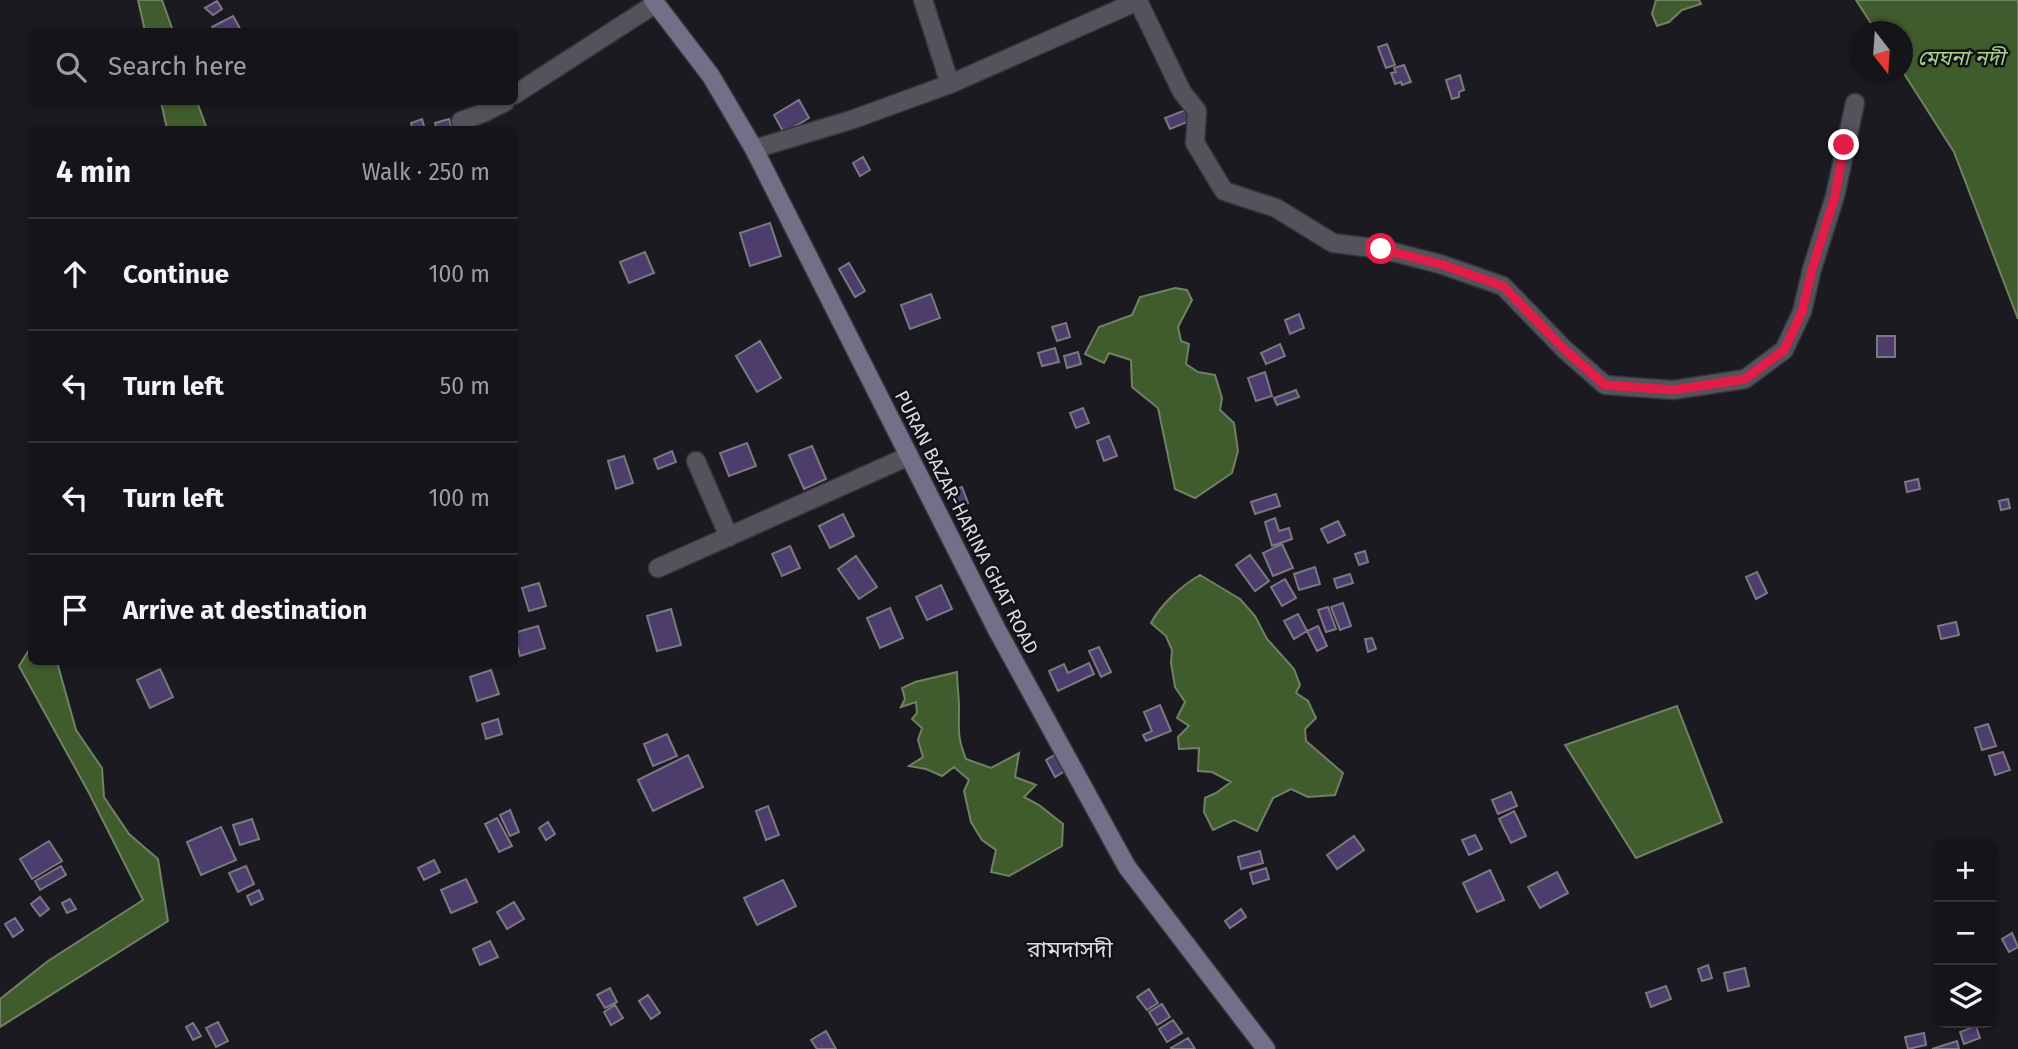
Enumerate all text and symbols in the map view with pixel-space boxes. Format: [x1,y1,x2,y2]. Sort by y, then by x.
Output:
north arrow [1850,21,1913,84]
search box [28,28,518,105]
water label: মেঘনা নদী [1918,45,2009,71]
icon: search [52,48,90,86]
text: Search here [108,51,247,82]
route end [1828,129,1859,160]
text: 4 min [56,154,131,190]
text: Walk · 250 m [362,158,490,186]
route start [1365,233,1396,264]
icon: ahead [56,255,94,293]
text: Continue [123,259,229,290]
text: 100 m [429,260,490,288]
icon: left [56,367,94,405]
text: Turn left [123,371,224,402]
text: 50 m [440,372,490,400]
street label: PURAN BAZAR-HARINA GHAT ROAD [890,387,1043,658]
icon: left [56,479,94,517]
text: Turn left [123,483,224,514]
text: 100 m [429,484,490,512]
icon: arrive [56,591,94,629]
text: Arrive at destination [123,595,367,626]
map controls [1934,839,1997,1028]
button: + [1934,839,1997,902]
button: − [1934,902,1997,965]
district label: রামদাসদী [1026,935,1114,963]
button: layers [1934,965,1997,1028]

